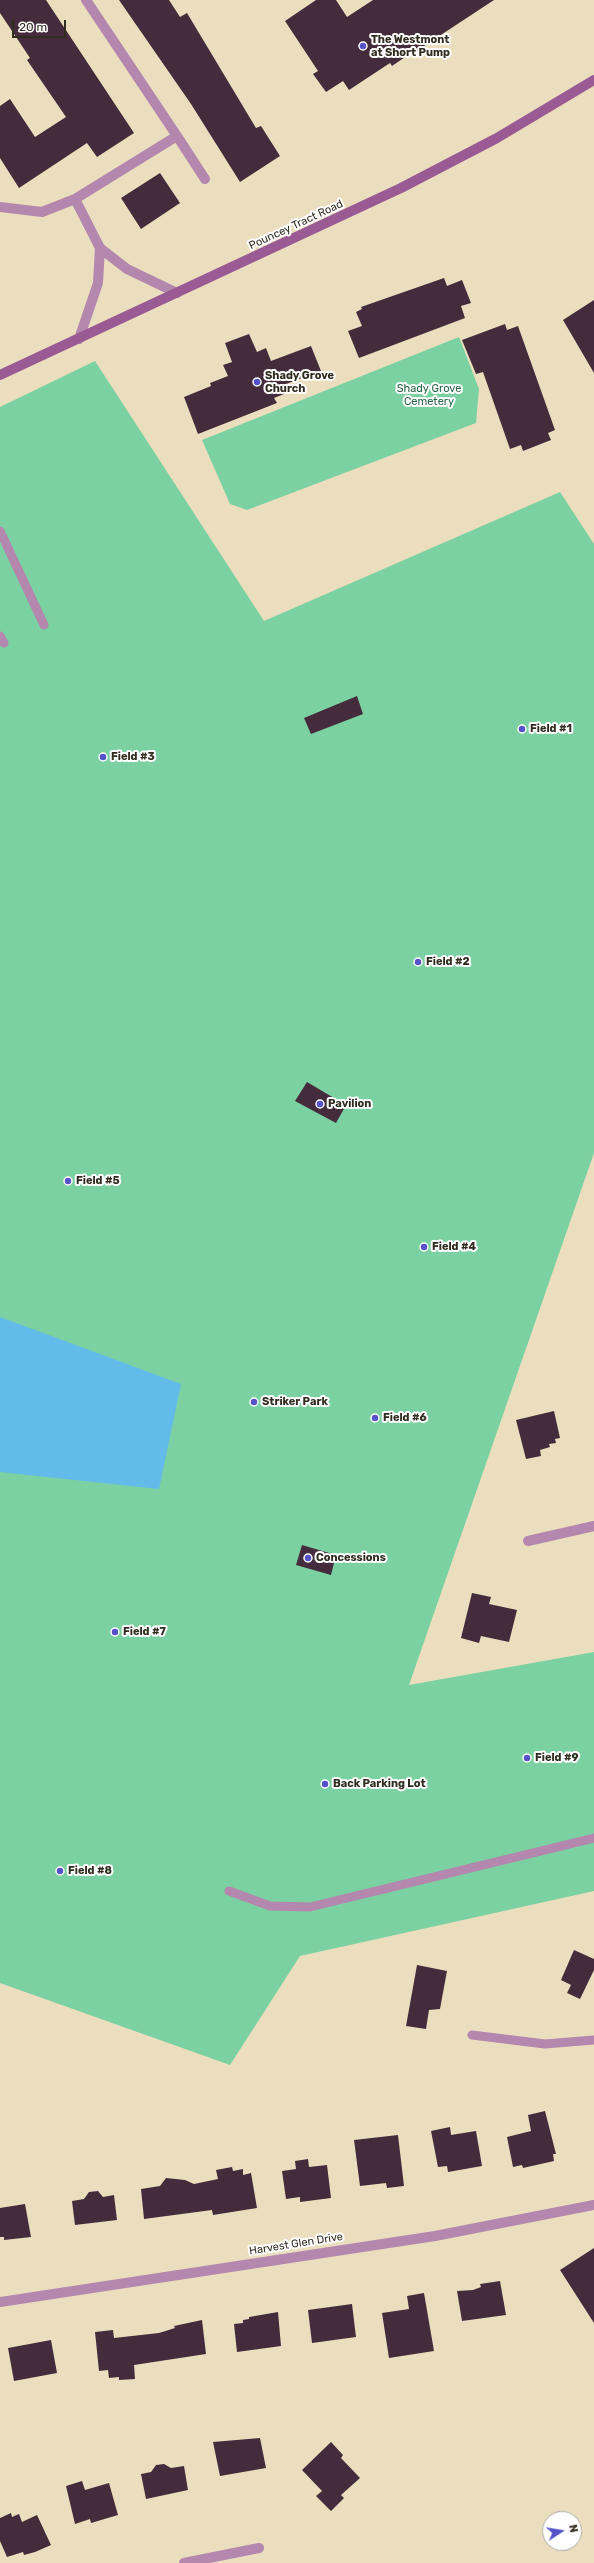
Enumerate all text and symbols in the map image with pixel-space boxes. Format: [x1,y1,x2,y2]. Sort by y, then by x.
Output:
scale bar [14,12,68,38]
text: 20 m [19,20,47,34]
place label: The Westmont at Short Pump [371,33,450,59]
marker: The Westmont at Short Pump [358,41,368,51]
street label: Pouncey Tract Road [247,197,345,253]
place label: Shady Grove Church [265,369,334,395]
marker: Shady Grove Church [252,377,262,387]
park label: Shady Grove Cemetery [397,382,461,408]
place label: Field #1 [530,722,572,736]
marker: Field #1 [517,724,527,734]
place label: Field #3 [111,750,155,764]
marker: Field #3 [98,752,108,762]
place label: Field #2 [426,955,470,969]
marker: Field #2 [413,957,423,967]
place label: Pavilion [328,1097,371,1111]
marker: Pavilion [315,1099,325,1109]
place label: Field #5 [76,1174,120,1188]
marker: Field #5 [63,1176,73,1186]
place label: Field #4 [432,1240,476,1254]
marker: Field #4 [419,1242,429,1252]
place label: Striker Park [262,1395,328,1409]
marker: Striker Park [249,1397,259,1407]
place label: Field #6 [383,1411,427,1425]
marker: Field #6 [370,1413,380,1423]
place label: Concessions [316,1551,386,1565]
marker: Concessions [303,1553,313,1563]
place label: Field #7 [123,1625,166,1639]
marker: Field #7 [110,1627,120,1637]
place label: Field #9 [535,1751,579,1765]
marker: Field #9 [522,1753,532,1763]
place label: Back Parking Lot [333,1777,426,1791]
marker: Back Parking Lot [320,1779,330,1789]
place label: Field #8 [68,1864,112,1878]
marker: Field #8 [55,1866,65,1876]
street label: Harvest Glen Drive [248,2230,344,2258]
north arrow [542,2511,582,2551]
text: N [566,2523,580,2534]

